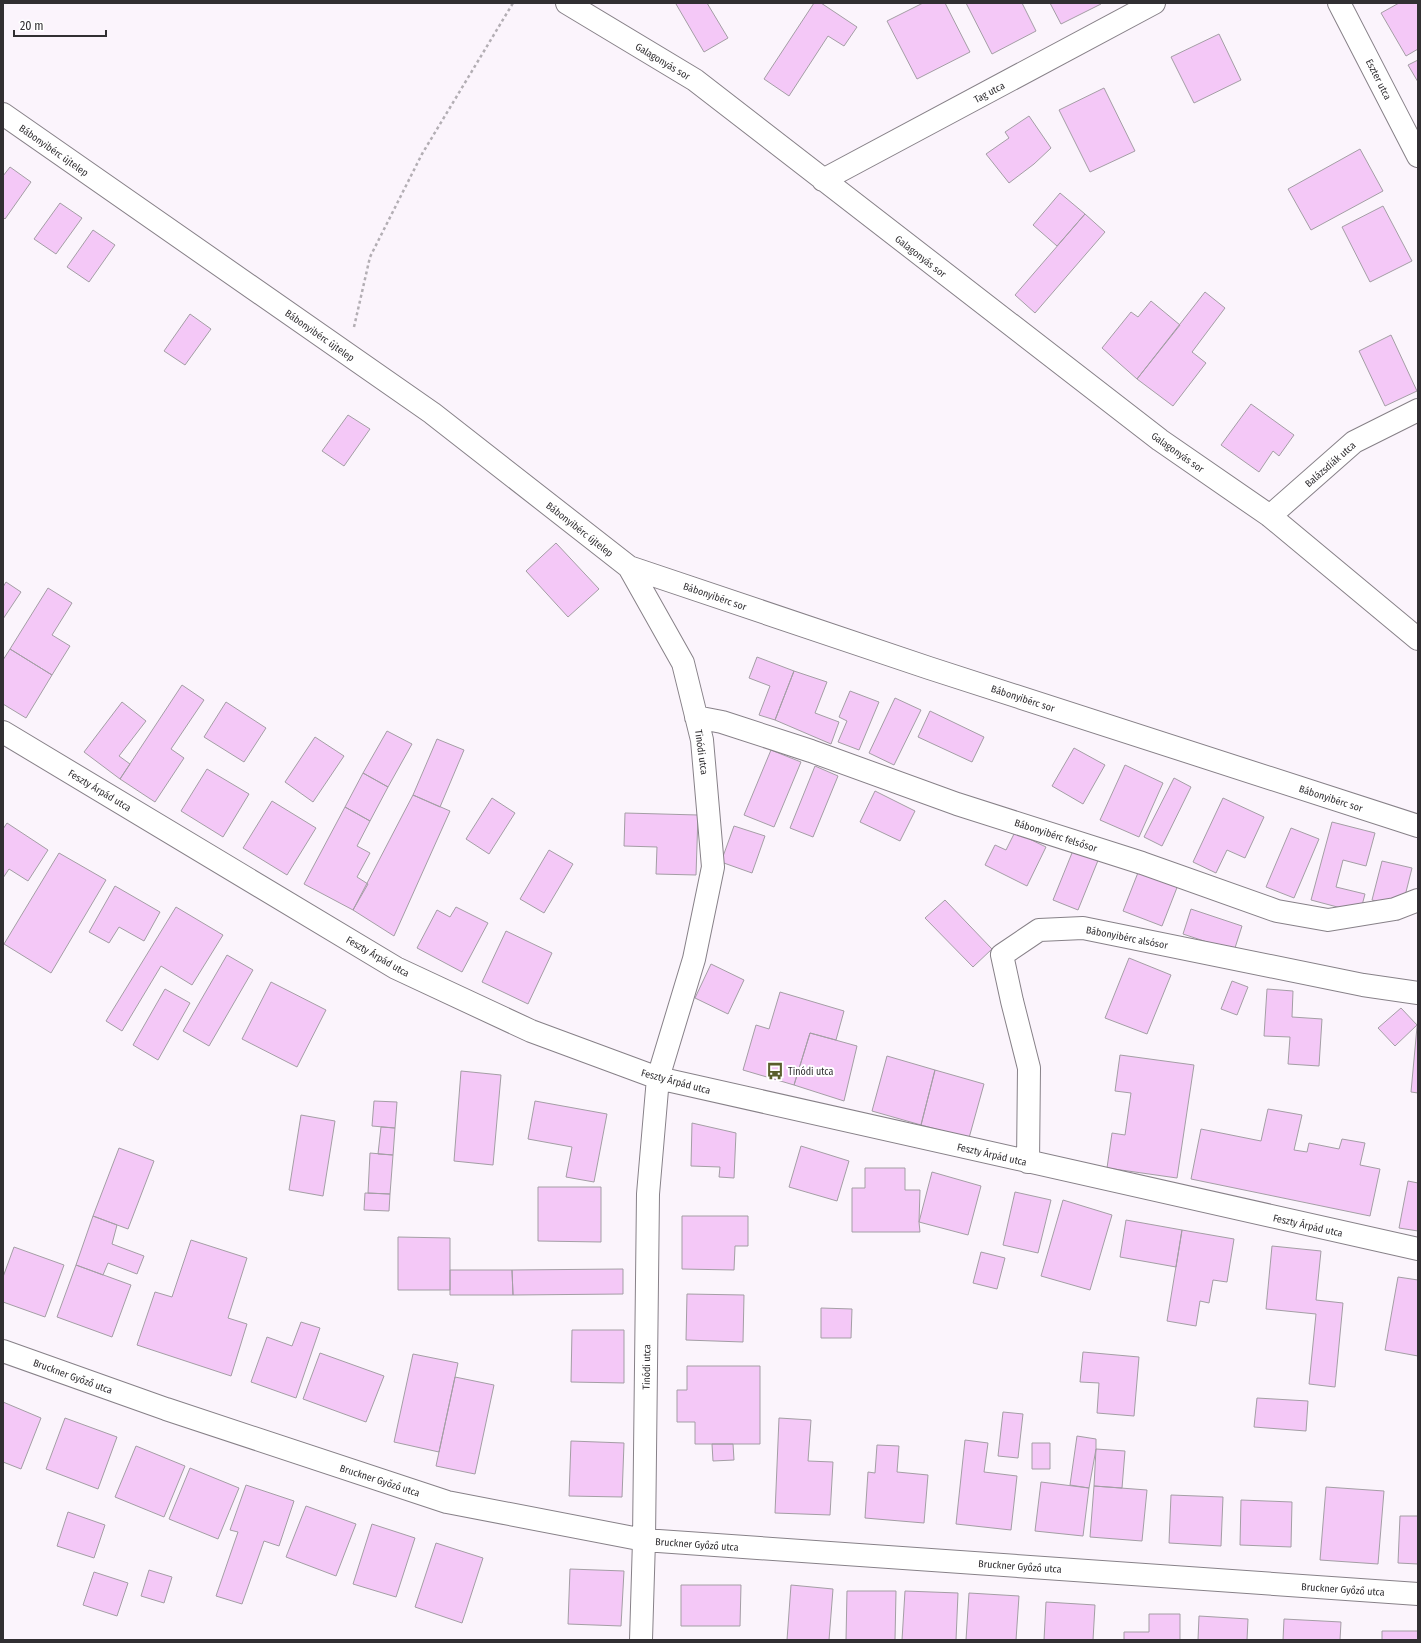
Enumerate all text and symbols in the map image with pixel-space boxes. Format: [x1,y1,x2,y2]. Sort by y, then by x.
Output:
scale bar [14,12,106,38]
text: 20 m [20,19,44,33]
street label: Galagonyás sor [633,41,692,83]
street label: Eszter utca [1363,57,1394,102]
street label: Tag utca [972,80,1007,106]
street label: Bábonyibérc újtelep [16,122,91,179]
street label: Galagonyás sor [892,233,949,281]
street label: Bábonyibérc újtelep [282,307,357,364]
street label: Galagonyás sor [1149,430,1207,476]
street label: Balázsdiák utca [1303,439,1358,490]
street label: Bábonyibérc újtelep [543,499,616,560]
street label: Bábonyibérc sor [681,580,748,614]
street label: Bábonyibérc sor [989,683,1057,715]
street label: Tinódi utca [692,729,710,776]
street label: Feszty Árpád utca [66,766,134,814]
street label: Bábonyibérc sor [1297,783,1365,815]
street label: Bábonyibérc felsősor [1013,816,1099,855]
street label: Bábonyibérc alsósor [1085,924,1169,952]
street label: Feszty Árpád utca [344,932,412,980]
bus stop icon: Tinódi utca [765,1061,785,1081]
street label: Feszty Árpád utca [640,1065,712,1097]
place label: Tinódi utca [788,1066,833,1078]
street label: Feszty Árpád utca [956,1139,1028,1169]
street label: Feszty Árpád utca [1272,1210,1344,1240]
street label: Tinódi utca [641,1344,653,1390]
street label: Bruckner Győző utca [31,1356,114,1397]
street label: Bruckner Győző utca [338,1461,422,1500]
street label: Bruckner Győző utca [655,1535,739,1554]
street label: Bruckner Győző utca [978,1557,1062,1576]
street label: Bruckner Győző utca [1301,1580,1385,1599]

